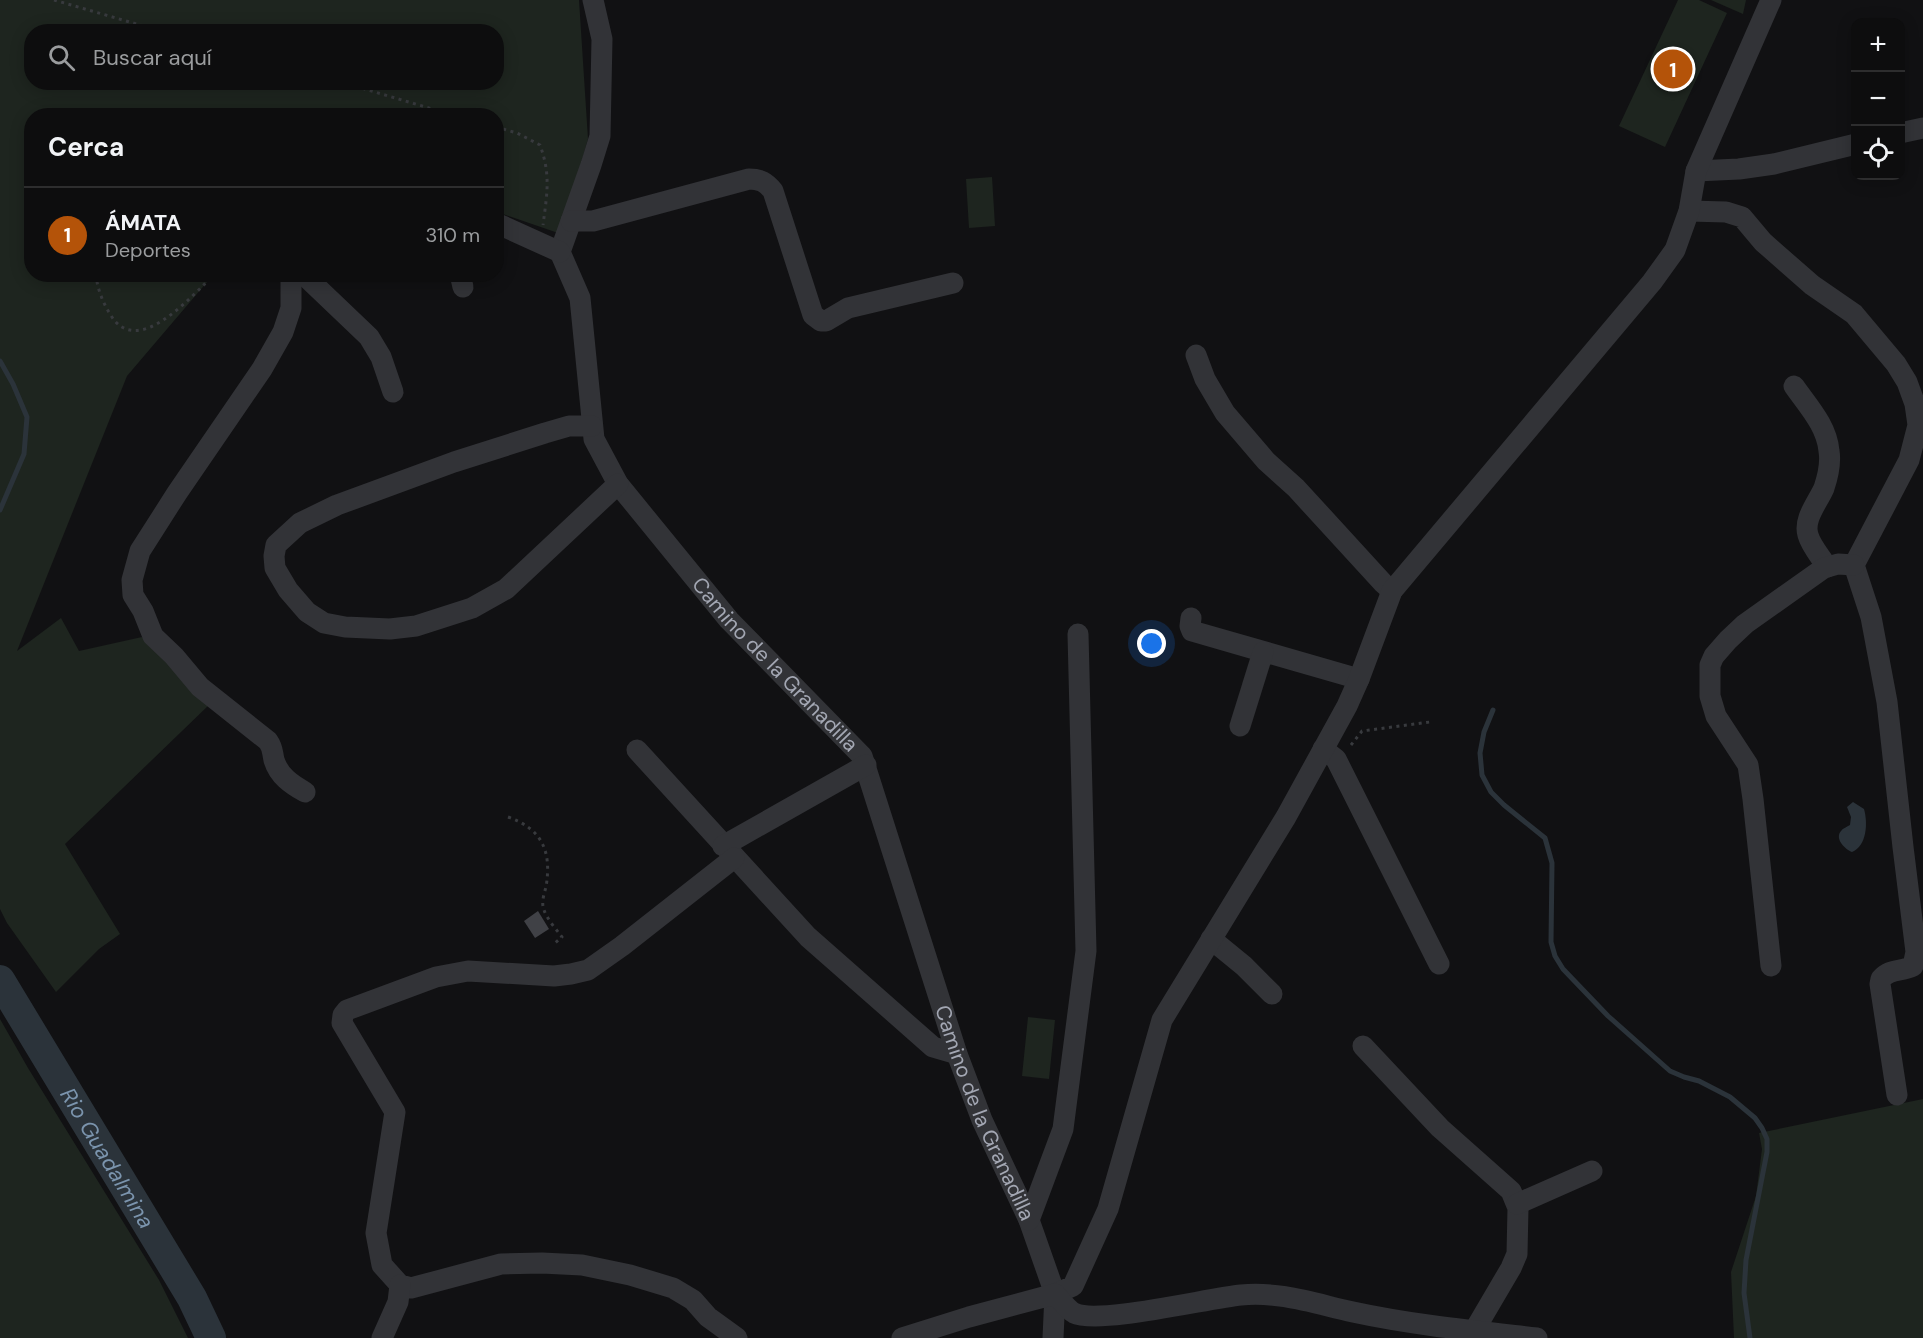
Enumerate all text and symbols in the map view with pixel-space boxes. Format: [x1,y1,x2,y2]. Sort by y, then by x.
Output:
map controls [1851,18,1905,180]
button: + [1851,18,1905,72]
search box [24,24,504,90]
icon: search [45,41,78,74]
text: Buscar aquí [93,43,212,72]
pin: 1 [1654,46,1692,92]
button: − [1851,72,1905,126]
button: locate [1851,126,1905,180]
text: Cerca [48,130,124,164]
text: ÁMATA [105,208,181,237]
text: 1 [64,222,71,248]
text: 310 m [425,222,480,248]
text: Deportes [105,237,191,263]
street label: Camino de la Granadilla [686,571,864,758]
your location [1137,629,1166,658]
street label: Camino de la Granadilla [928,1002,1041,1225]
water label: Rio Guadalmina [53,1082,161,1234]

